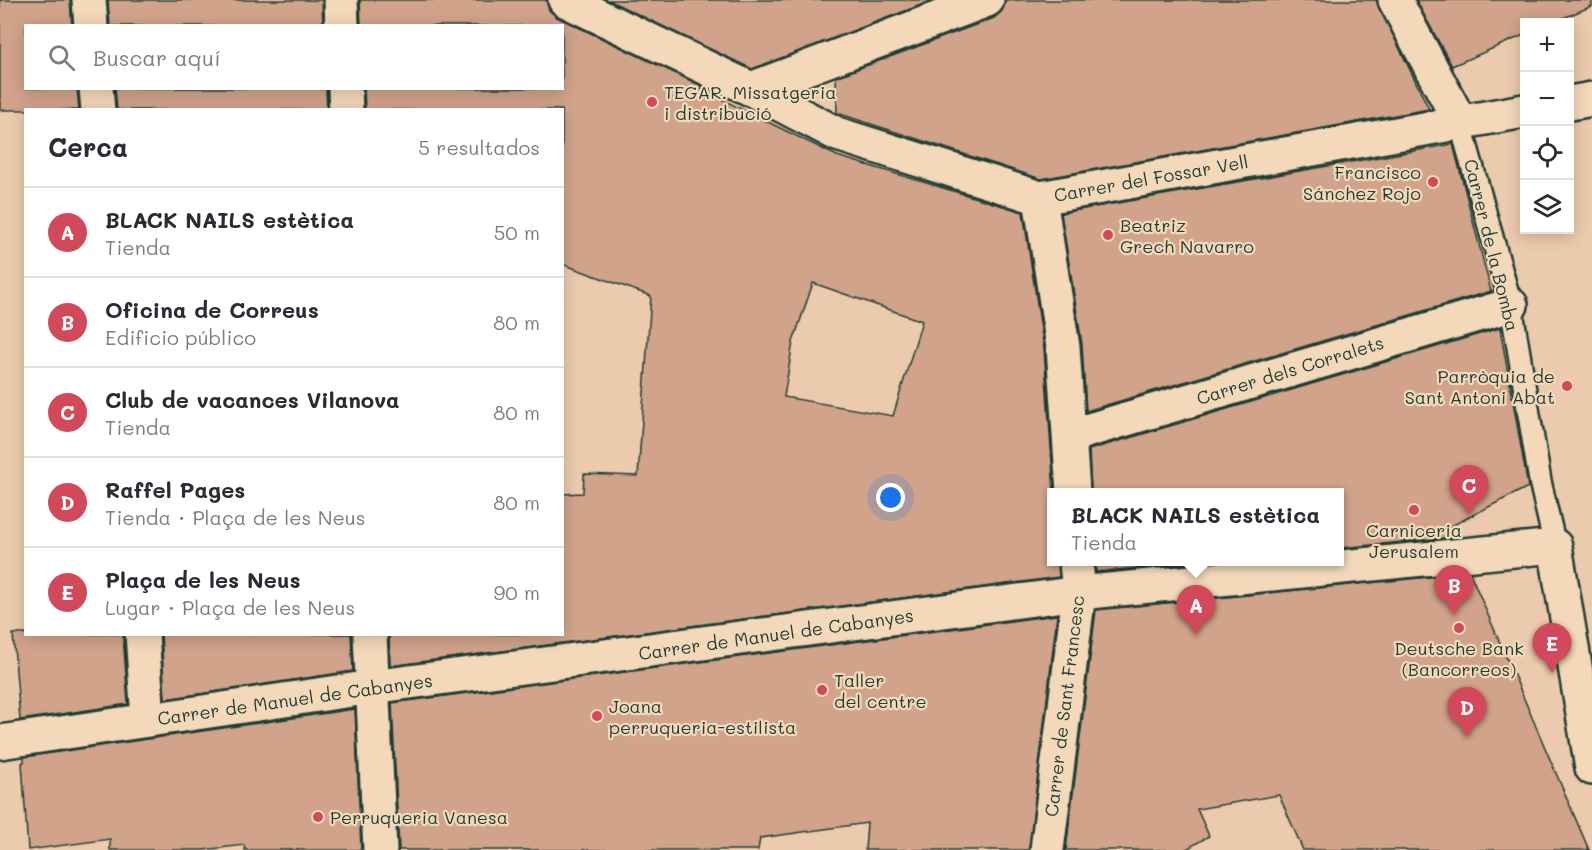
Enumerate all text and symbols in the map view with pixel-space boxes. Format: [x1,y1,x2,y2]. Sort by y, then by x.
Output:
map controls [1520,18,1574,234]
button: + [1520,18,1574,72]
search box [24,24,564,90]
icon: search [45,41,78,74]
text: Buscar aquí [93,43,221,72]
button: − [1520,72,1574,126]
place label: TEGAR. Missatgeria i distribució [664,80,837,125]
marker: TEGAR. Missatgeria i distribució [645,95,659,109]
button: locate [1520,126,1574,180]
text: Cerca [48,130,128,164]
text: 5 resultados [418,134,540,160]
street label: Carrer del Fossar Vell [1052,149,1250,207]
street label: Carrer de la Bomba [1459,156,1525,334]
place label: Francisco Sánchez Rojo [1303,160,1421,205]
marker: Francisco Sánchez Rojo [1426,175,1440,189]
button: layers [1520,180,1574,234]
text: BLACK NAILS estètica [105,205,354,234]
place label: Beatriz Grech Navarro [1120,213,1254,258]
text: A [61,219,74,245]
text: 50 m [494,219,540,245]
marker: Beatriz Grech Navarro [1101,228,1115,242]
text: Tienda [105,234,171,260]
text: Oficina de Correus [105,295,319,324]
text: B [61,309,74,335]
text: 80 m [493,309,540,335]
text: Edificio público [105,324,256,350]
street label: Carrer dels Corralets [1193,330,1387,410]
place label: Parròquia de Sant Antoni Abat [1405,364,1555,409]
marker: Parròquia de Sant Antoni Abat [1560,379,1574,393]
text: Club de vacances Vilanova [105,385,400,414]
text: C [60,399,75,425]
text: 80 m [493,399,540,425]
text: Tienda [105,414,171,440]
pin: C [1450,466,1488,515]
text: Raffel Pages [105,475,245,504]
your location [876,483,905,512]
popup [1047,488,1344,566]
text: D [60,489,75,515]
text: 80 m [493,489,540,515]
text: BLACK NAILS estètica [1071,500,1320,529]
marker: Carniceria Jerusalem [1407,503,1421,517]
text: Tienda · Plaça de les Neus [105,504,365,530]
place label: Carniceria Jerusalem [1366,518,1462,563]
text: Tienda [1071,529,1137,555]
text: Plaça de les Neus [105,565,301,594]
pin: B [1434,566,1474,615]
text: E [61,579,74,605]
text: 90 m [494,579,540,605]
pin: A [1176,586,1216,635]
text: Lugar · Plaça de les Neus [105,594,355,620]
street label: Carrer de Sant Francesc [1039,594,1089,818]
street label: Carrer de Manuel de Cabanyes [637,603,915,665]
marker: Deutsche Bank (Bancorreos) [1452,621,1466,635]
pin: E [1532,624,1572,673]
place label: Deutsche Bank (Bancorreos) [1394,636,1524,681]
street label: Carrer de Manuel de Cabanyes [156,668,434,730]
place label: Taller del centre [834,668,927,713]
marker: Taller del centre [815,683,829,697]
pin: D [1448,688,1486,737]
place label: Joana perruqueria-estilista [609,694,796,739]
marker: Joana perruqueria-estilista [590,709,604,723]
place label: Perruqueria Vanesa [330,805,508,829]
marker: Perruqueria Vanesa [311,810,325,824]

